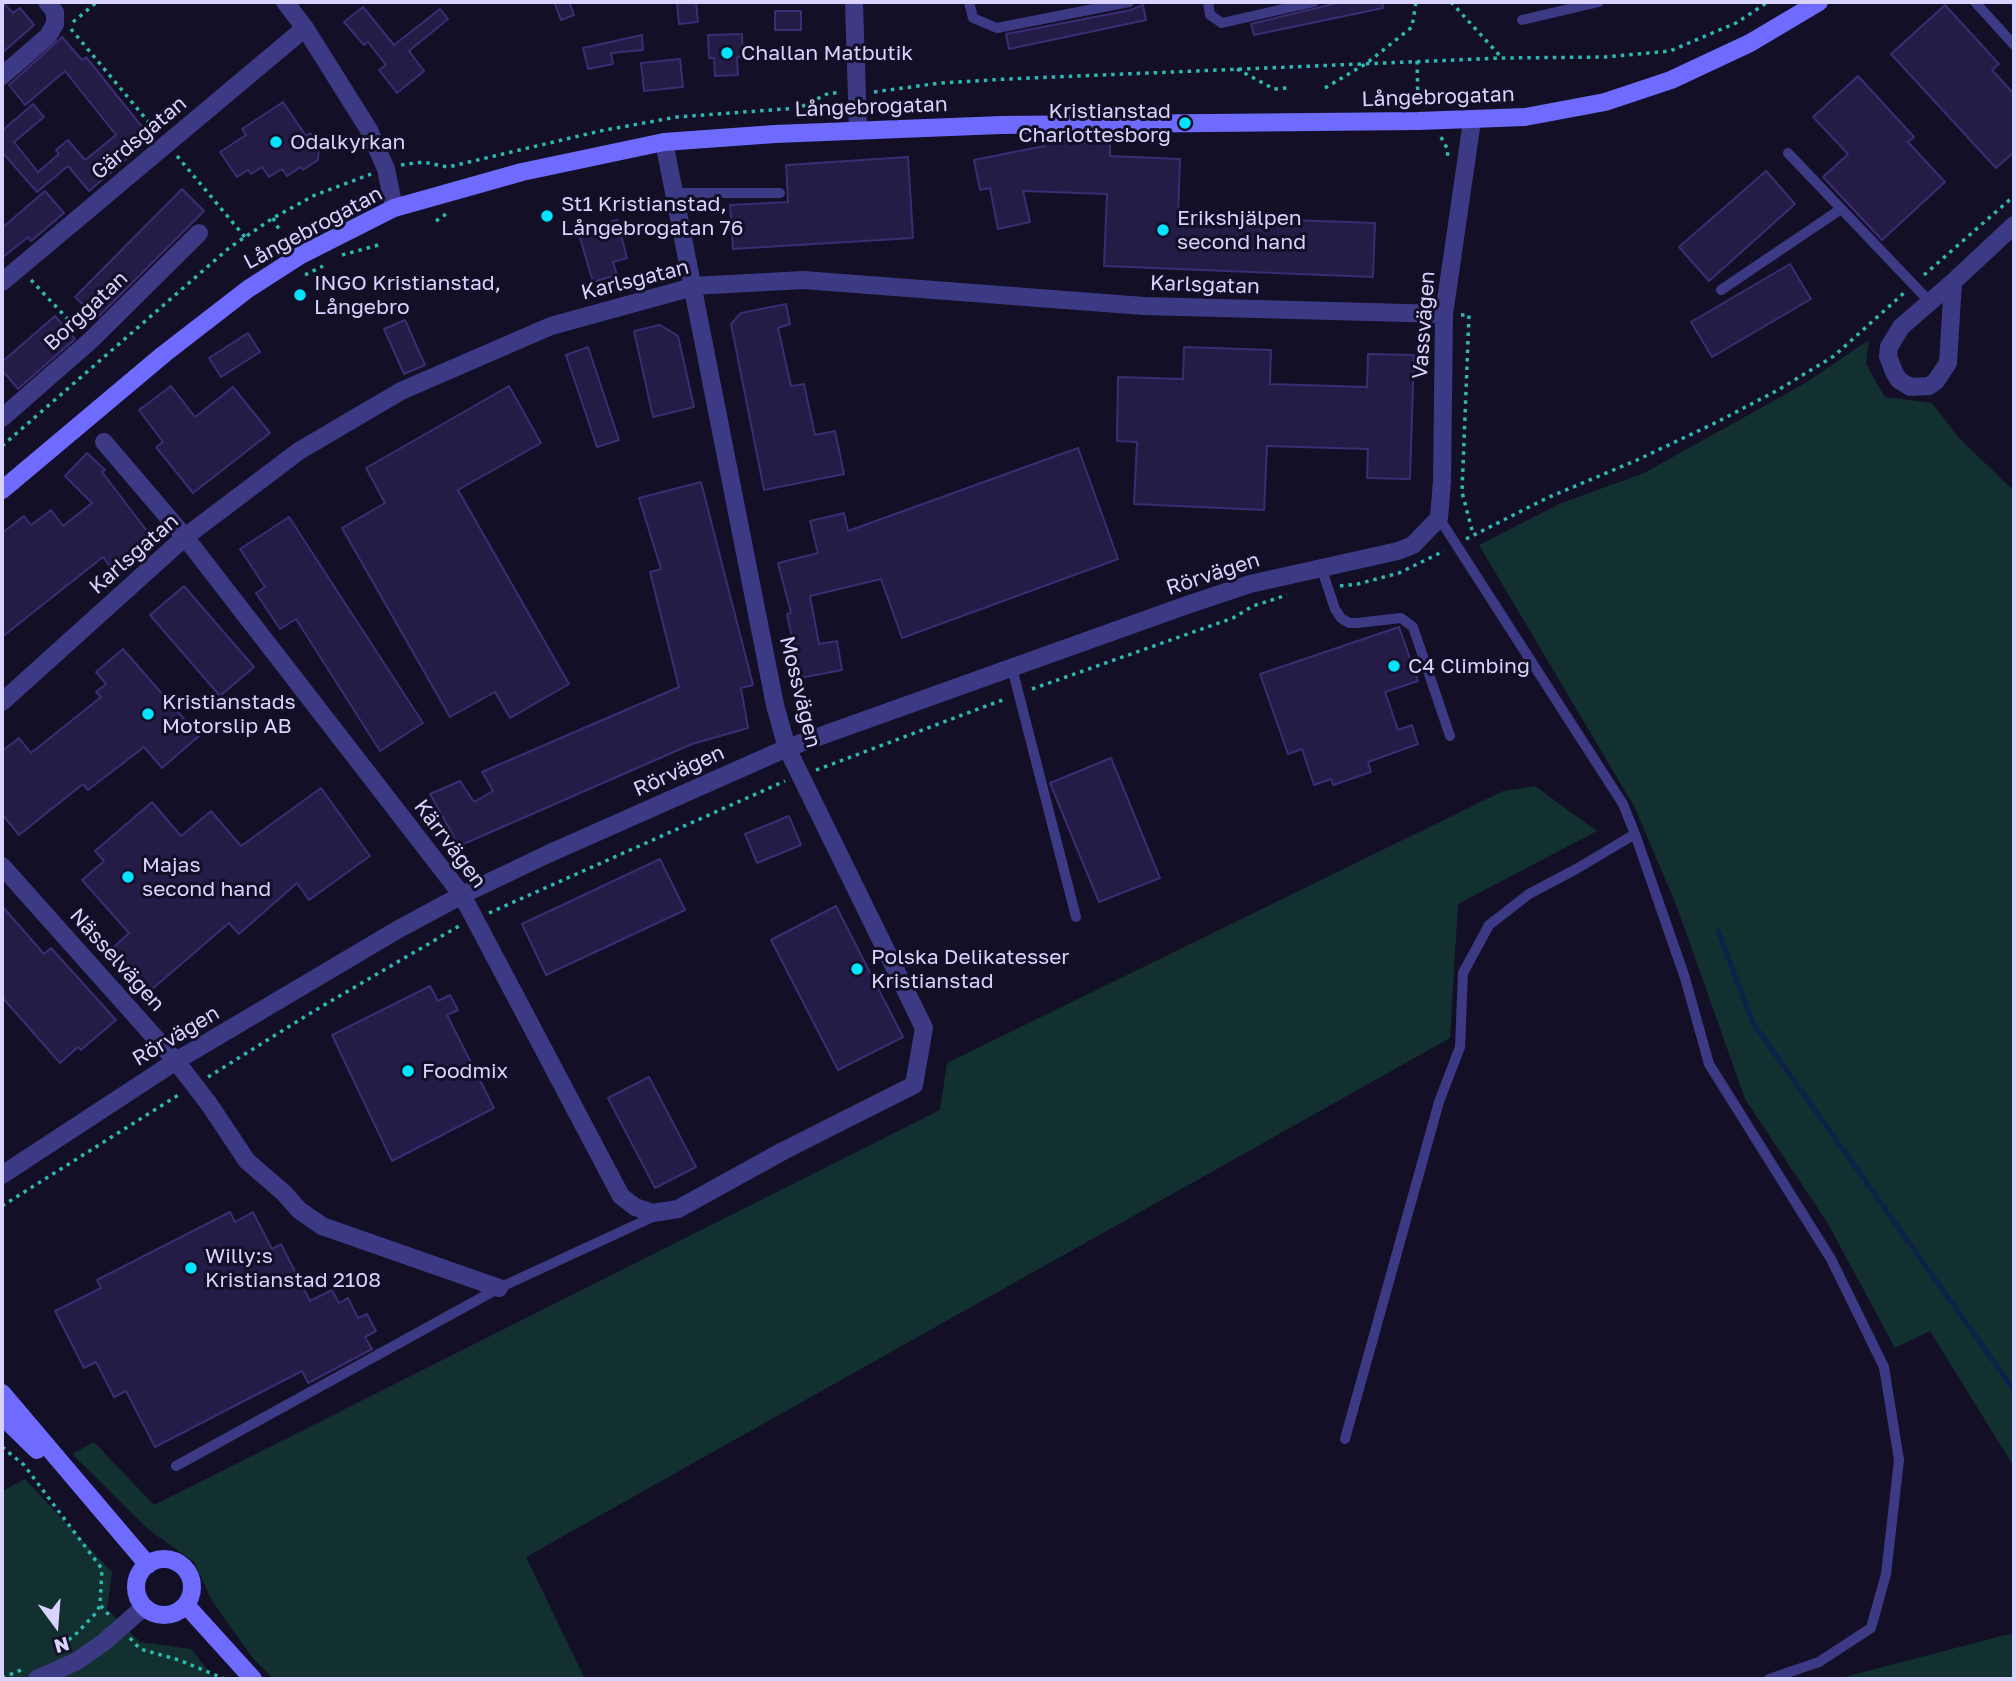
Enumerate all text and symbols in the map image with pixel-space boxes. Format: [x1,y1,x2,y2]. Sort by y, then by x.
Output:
place label: Challan Matbutik [741,40,913,66]
marker: Challan Matbutik [719,45,735,61]
street label: Långebrogatan [1361,82,1515,112]
street label: Gärdsgatan [86,91,192,185]
street label: Långebrogatan [794,92,948,122]
place label: Kristianstad Charlottesborg [1018,98,1171,148]
marker: Kristianstad Charlottesborg [1177,115,1193,131]
place label: Odalkyrkan [290,129,405,155]
marker: Odalkyrkan [268,134,284,150]
street label: Långebrogatan [239,181,387,275]
place label: St1 Kristianstad, Långebrogatan 76 [561,191,743,241]
place label: Erikshjälpen second hand [1177,205,1306,255]
marker: St1 Kristianstad, Långebrogatan 76 [539,208,555,224]
marker: Erikshjälpen second hand [1155,222,1171,238]
street label: Karlsgatan [579,254,691,306]
street label: Borggatan [39,266,133,356]
place label: INGO Kristianstad, Långebro [314,270,501,320]
street label: Karlsgatan [1150,270,1260,300]
street label: Vassvägen [1408,270,1440,380]
marker: INGO Kristianstad, Långebro [292,287,308,303]
street label: Karlsgatan [84,508,184,600]
street label: Rörvägen [1163,547,1263,601]
street label: Mossvägen [774,634,826,750]
place label: C4 Climbing [1408,653,1530,679]
marker: C4 Climbing [1386,658,1402,674]
place label: Kristianstads Motorslip AB [162,689,296,739]
marker: Kristianstads Motorslip AB [140,706,156,722]
street label: Rörvägen [630,740,728,802]
street label: Kärrvägen [409,795,491,893]
place label: Majas second hand [142,852,271,902]
marker: Majas second hand [120,869,136,885]
street label: Nässelvägen [64,903,170,1017]
place label: Polska Delikatesser Kristianstad [871,944,1070,994]
marker: Polska Delikatesser Kristianstad [849,961,865,977]
street label: Rörvägen [128,1000,224,1072]
place label: Foodmix [422,1058,508,1084]
marker: Foodmix [400,1063,416,1079]
place label: Willy:s Kristianstad 2108 [205,1243,381,1293]
marker: Willy:s Kristianstad 2108 [183,1260,199,1276]
north arrow [21,1590,91,1660]
text: N [52,1633,72,1659]

